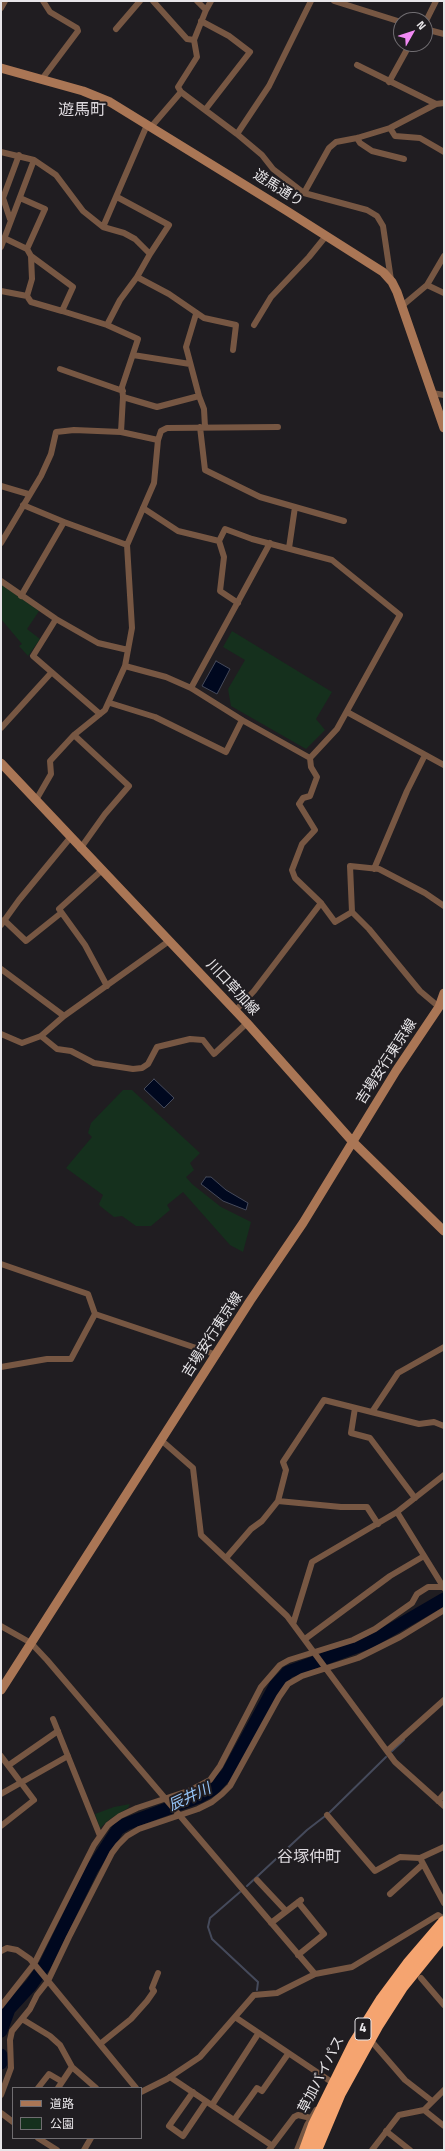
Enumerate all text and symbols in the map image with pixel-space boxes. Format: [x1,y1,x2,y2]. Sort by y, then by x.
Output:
north arrow [393,12,433,52]
text: N [413,17,430,33]
district label: 遊馬町 [58,101,106,121]
street label: 遊馬通り [250,167,306,211]
street label: 川口草加線 [202,957,262,1019]
street label: 吉場安行東京線 [353,1016,421,1108]
street label: 吉場安行東京線 [179,1289,247,1381]
water label: 辰井川 [166,1780,214,1816]
district label: 谷塚仲町 [277,1848,341,1868]
road number: 4 [355,2018,371,2040]
street label: 草加バイパス [295,2034,349,2116]
legend [12,2087,142,2139]
text: 道路 [50,2094,74,2113]
text: 公園 [50,2114,74,2133]

